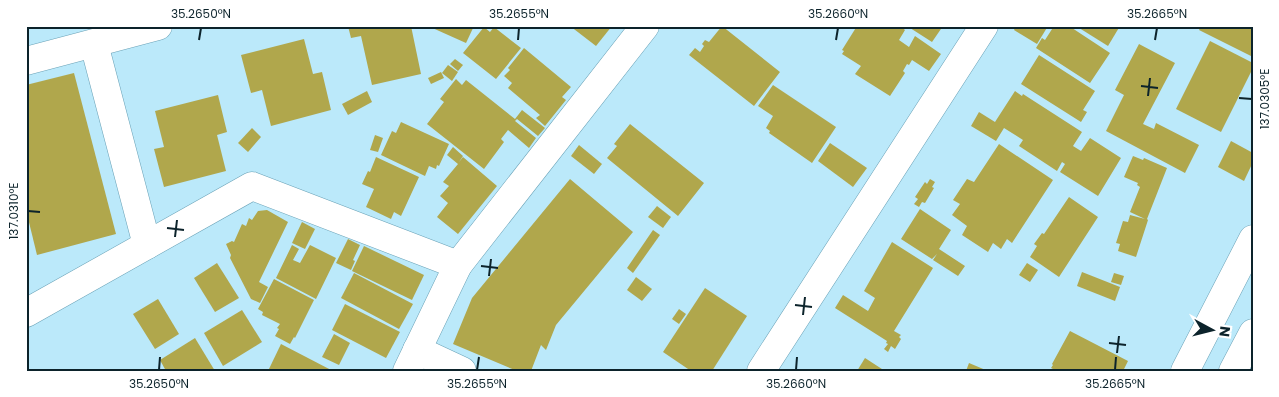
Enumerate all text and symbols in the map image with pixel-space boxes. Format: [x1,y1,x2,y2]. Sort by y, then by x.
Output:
text: 35.2650°N [171,5,231,22]
text: 35.2655°N [489,5,549,22]
text: 35.2660°N [808,5,868,22]
text: 35.2665°N [1127,5,1187,22]
text: 137.0305°E [1256,69,1273,129]
text: 137.0310°E [5,182,22,240]
north arrow [1186,304,1236,354]
text: N [1214,325,1235,338]
text: 35.2650°N [129,375,189,392]
text: 35.2655°N [447,375,507,392]
text: 35.2660°N [766,375,826,392]
text: 35.2665°N [1085,375,1145,392]

